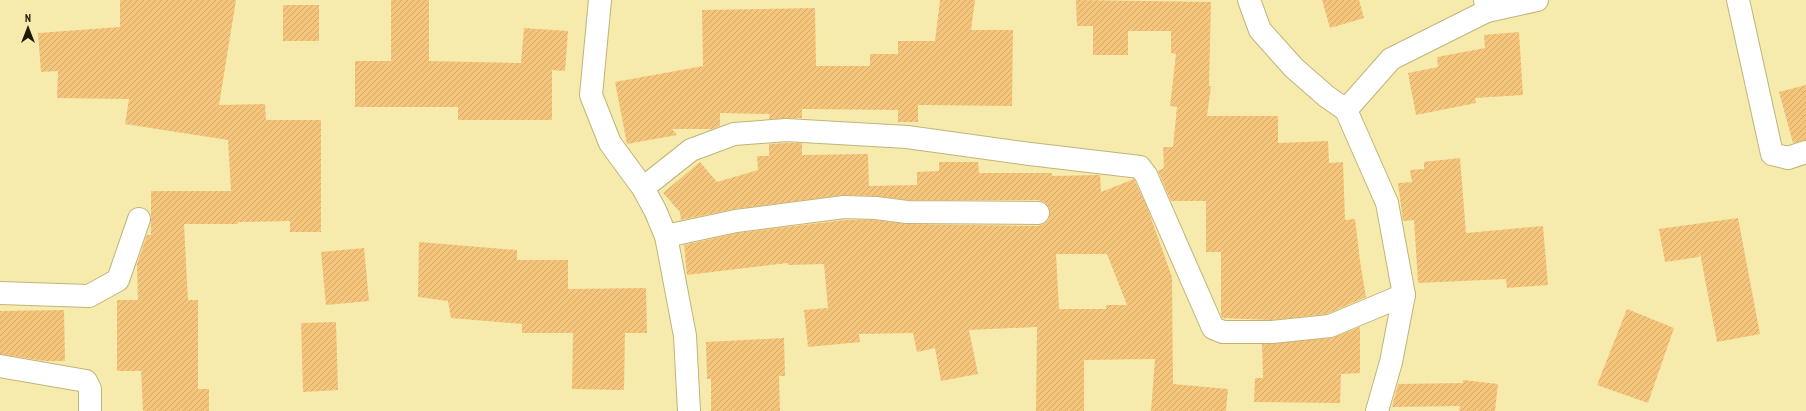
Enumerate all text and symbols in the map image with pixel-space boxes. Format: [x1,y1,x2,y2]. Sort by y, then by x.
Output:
north arrow [8,8,48,48]
text: N [25,11,31,25]

